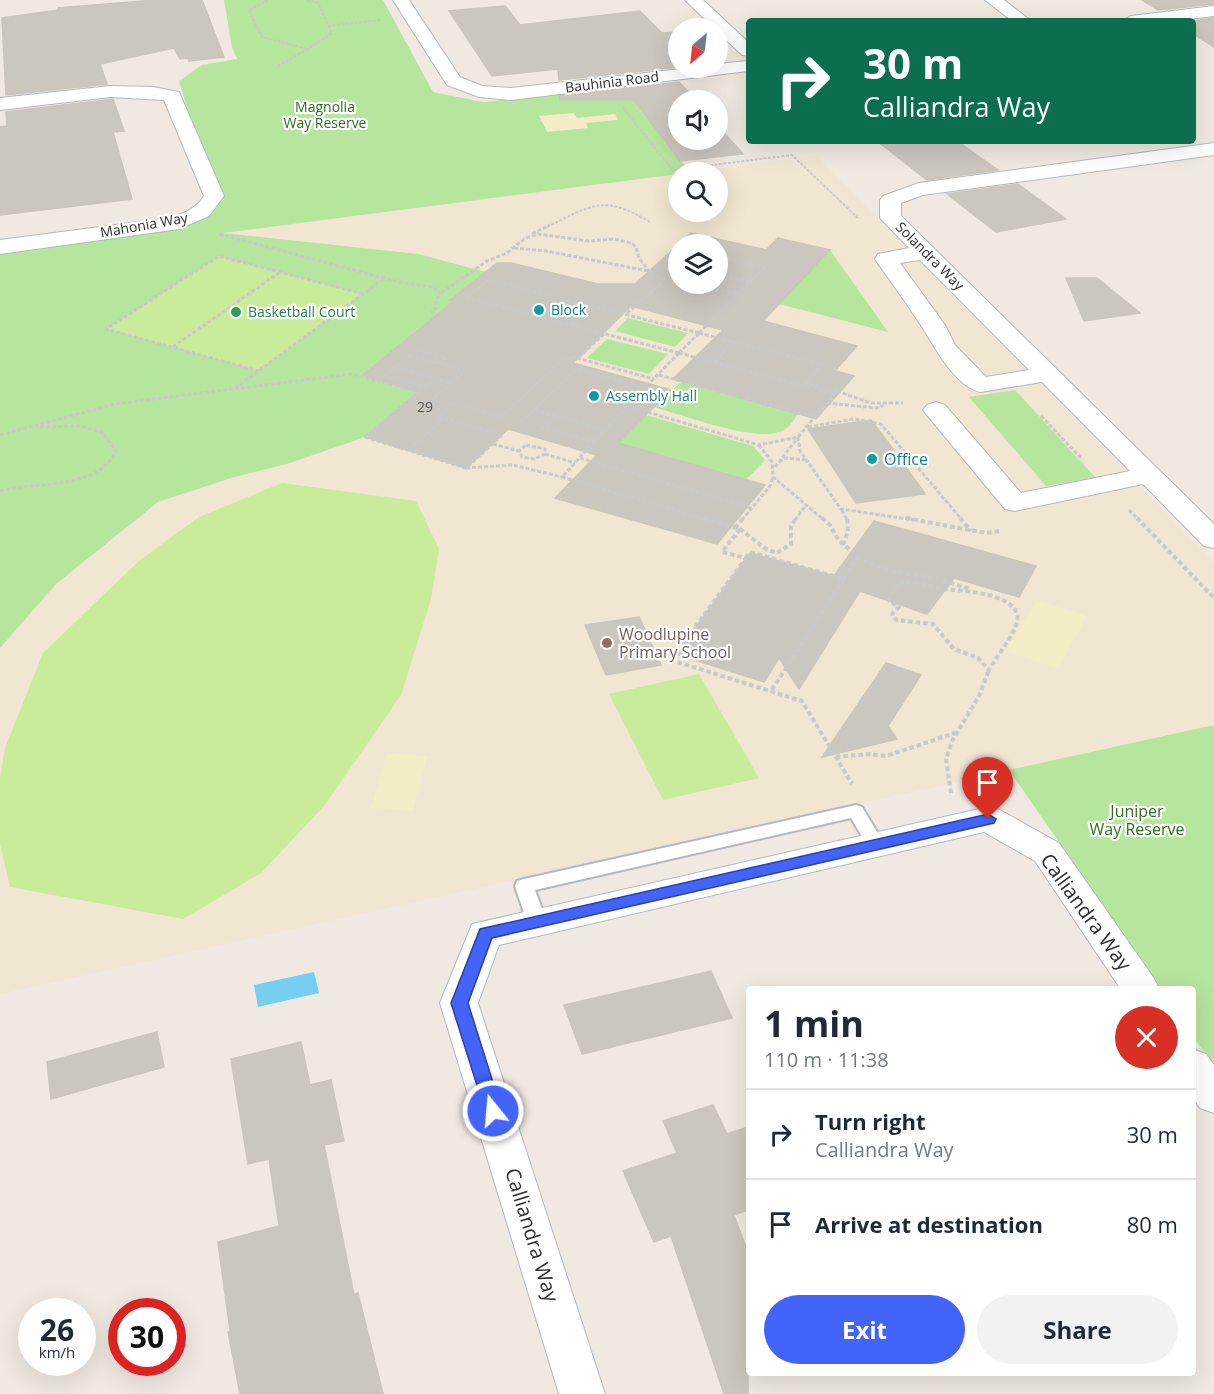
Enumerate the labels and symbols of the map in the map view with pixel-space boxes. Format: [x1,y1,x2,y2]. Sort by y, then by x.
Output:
north arrow [668,18,728,78]
street label: Bauhinia Road [564,66,660,97]
park label: Magnolia Way Reserve [284,97,367,132]
street label: Mahonia Way [99,207,190,242]
street label: Solandra Way [892,217,969,295]
place label: Block [551,300,587,319]
place label: Basketball Court [248,302,355,321]
marker: Block [532,303,546,317]
marker: Basketball Court [229,305,243,319]
place label: Assembly Hall [606,386,697,405]
marker: Assembly Hall [587,389,601,403]
house number: 29 [417,397,433,416]
place label: Office [884,448,928,470]
marker: Office [865,452,879,466]
place label: Woodlupine Primary School [619,623,731,663]
marker: Woodlupine Primary School [600,636,614,650]
pin [962,757,1013,819]
park label: Juniper Way Reserve [1090,800,1184,840]
street label: Calliandra Way [1035,848,1139,976]
position arrow [461,1079,525,1143]
street label: Calliandra Way [499,1165,566,1306]
speed limit sign: 30 [108,1298,186,1376]

